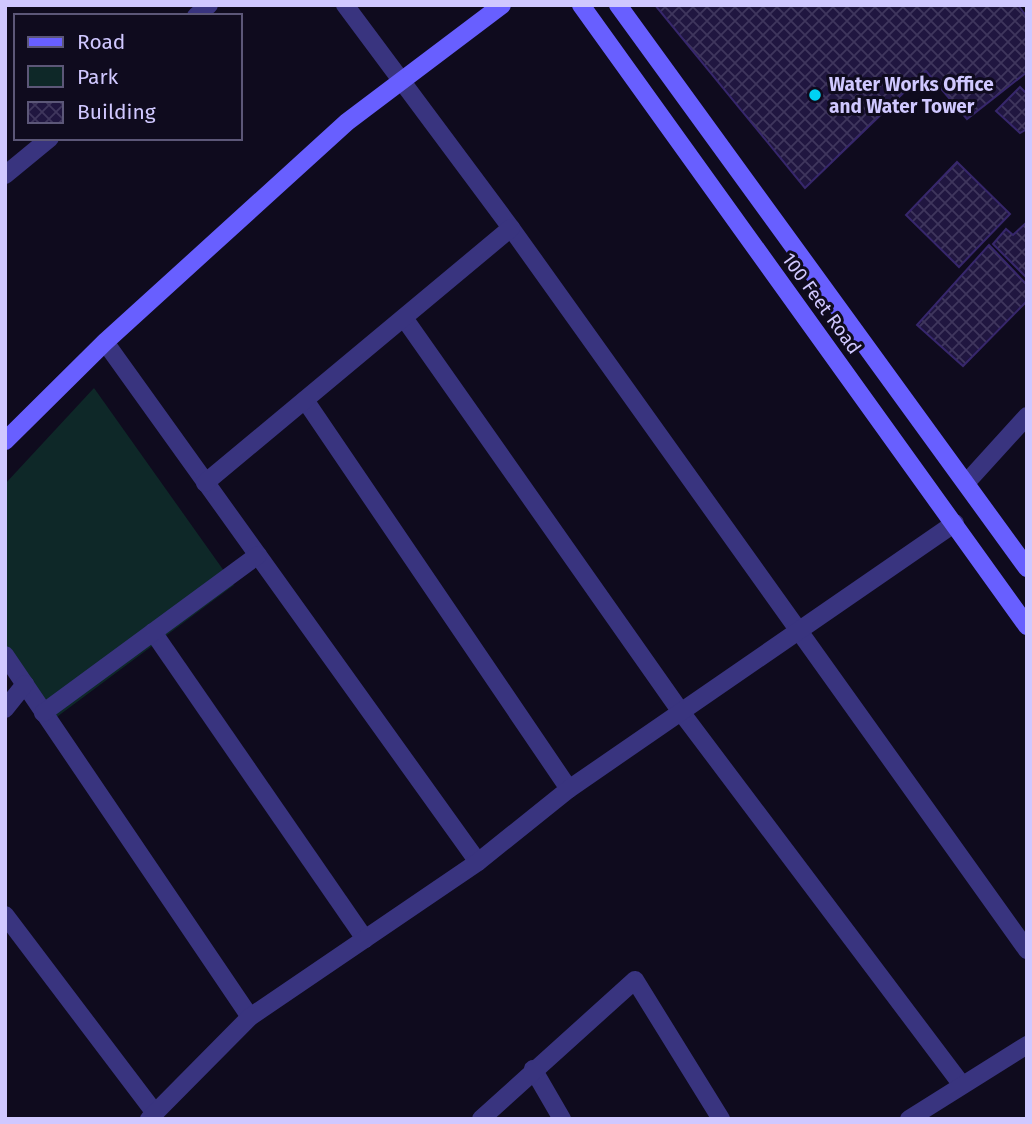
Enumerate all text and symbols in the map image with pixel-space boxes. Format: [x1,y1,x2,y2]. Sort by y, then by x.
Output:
legend [14,14,242,140]
text: Road [77,29,125,55]
text: Park [77,64,119,90]
place label: Water Works Office and Water Tower [829,73,994,118]
marker: Water Works Office and Water Tower [807,87,823,103]
text: Building [77,99,156,125]
street label: 100 Feet Road [777,248,866,358]

